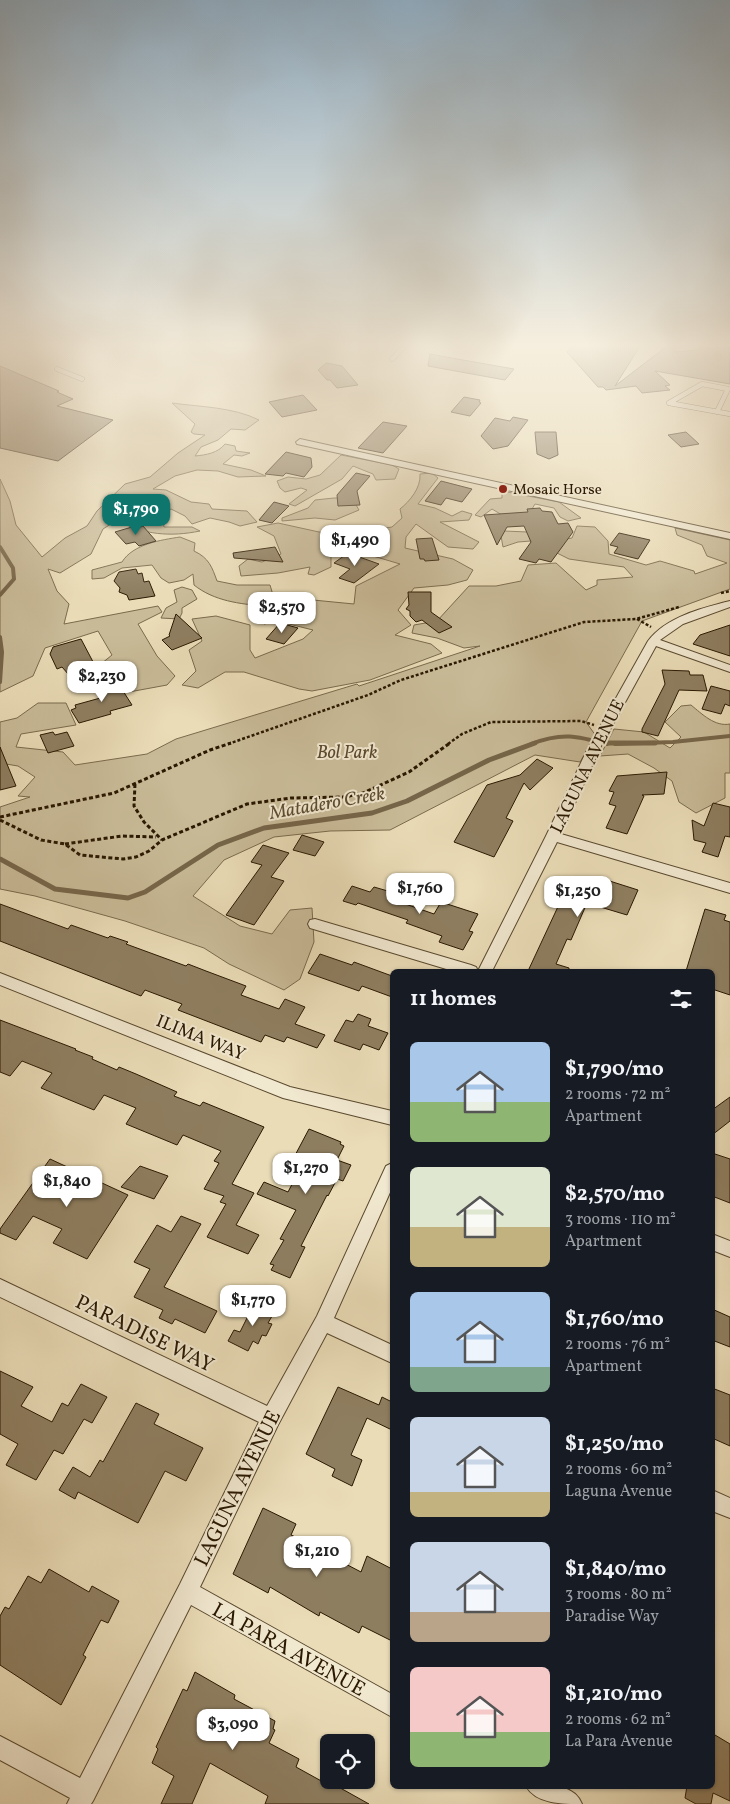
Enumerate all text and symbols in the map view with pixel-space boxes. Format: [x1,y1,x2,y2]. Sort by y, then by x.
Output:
place label: Mosaic Horse [513,480,602,501]
marker: Mosaic Horse [497,483,509,495]
pin: $1,790 [95,494,177,536]
text: $1,790 [113,499,159,521]
pin: $1,490 [314,524,396,567]
text: $1,490 [331,530,379,552]
pin: $2,570 [241,592,323,634]
text: $2,570 [259,597,305,619]
pin: $2,230 [61,660,143,703]
text: $2,230 [78,666,126,688]
street label: LAGUNA AVENUE [545,695,632,838]
park label: Bol Park [317,741,377,766]
water label: Matadero Creek [267,781,387,827]
pin: $1,760 [379,872,461,915]
pin: $1,250 [537,876,619,918]
text: $1,760 [397,878,443,900]
text: $1,250 [555,881,601,903]
text: 11 homes [410,985,497,1014]
icon: filters [667,985,695,1013]
street label: ILIMA WAY [152,1009,249,1068]
text: $1,790/mo [565,1055,664,1084]
icon: home [450,1062,510,1122]
text: 2 rooms · 72 m² [565,1084,670,1106]
text: Apartment [565,1106,642,1128]
pin: $1,270 [265,1152,347,1195]
text: $1,270 [283,1158,329,1180]
pin: $1,840 [26,1166,108,1208]
text: $1,840 [43,1171,91,1193]
text: $2,570/mo [565,1180,665,1209]
icon: home [450,1187,510,1247]
text: 3 rooms · 110 m² [565,1209,676,1231]
text: Apartment [565,1231,642,1253]
pin: $1,770 [212,1284,294,1327]
street label: PARADISE WAY [70,1288,219,1380]
text: $1,770 [231,1290,275,1312]
text: $1,760/mo [565,1305,664,1334]
icon: home [450,1312,510,1372]
text: 2 rooms · 76 m² [565,1334,670,1356]
text: Apartment [565,1356,642,1378]
street label: LAGUNA AVENUE [188,1406,289,1572]
text: $1,250/mo [565,1430,664,1459]
icon: home [450,1437,510,1497]
text: 2 rooms · 60 m² [565,1459,672,1481]
text: Laguna Avenue [565,1481,672,1503]
pin: $1,210 [276,1536,358,1578]
text: $1,210 [295,1541,339,1563]
text: $1,840/mo [565,1555,666,1584]
icon: home [450,1562,510,1622]
text: 3 rooms · 80 m² [565,1584,672,1606]
street label: LA PARA AVENUE [206,1596,370,1704]
text: Paradise Way [565,1606,659,1628]
text: $1,210/mo [565,1680,662,1709]
icon: home [450,1687,510,1747]
pin: $3,090 [192,1708,274,1751]
text: 2 rooms · 62 m² [565,1709,671,1731]
text: $3,090 [208,1714,258,1736]
text: La Para Avenue [565,1731,673,1753]
map controls [320,1734,375,1789]
button: locate [320,1734,375,1789]

